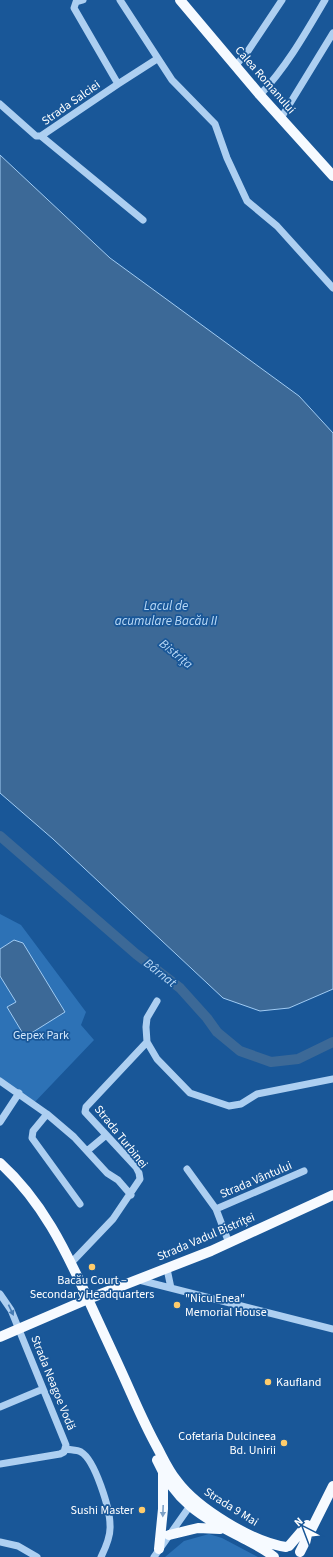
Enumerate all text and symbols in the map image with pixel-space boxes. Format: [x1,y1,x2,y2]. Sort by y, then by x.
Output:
street label: Calea Romanului [231,42,299,118]
street label: Strada Salciei [38,76,104,129]
water label: Lacul de acumulare Bacău II [115,597,218,630]
water label: Bistrița [155,635,197,673]
water label: Bârnat [140,955,181,992]
park label: Gepex Park [13,1027,69,1044]
street label: Strada Turbinei [90,1102,152,1172]
street label: Strada Vântului [217,1157,295,1203]
street label: Strada Vadul Bistriței [155,1209,258,1265]
marker: Bacău Court – Secondary Headquarters [87,1262,97,1272]
place label: Bacău Court – Secondary Headquarters [30,1272,154,1303]
place label: "Nicu Enea" Memorial House [185,1290,267,1321]
marker: "Nicu Enea" Memorial House [172,1300,182,1310]
one-way arrow [8,1305,14,1316]
street label: Strada Neagoe Vodă [26,1333,80,1433]
place label: Kaufland [276,1374,321,1391]
marker: Kaufland [263,1377,273,1387]
place label: Cofetaria Dulcineea Bd. Unirii [178,1428,276,1459]
marker: Cofetaria Dulcineea Bd. Unirii [279,1438,289,1448]
street label: Strada 9 Mai [200,1484,262,1530]
place label: Sushi Master [71,1502,135,1519]
marker: Sushi Master [137,1505,147,1515]
one-way arrow [160,1505,166,1518]
north arrow [285,1509,325,1549]
text: N [291,1514,306,1530]

